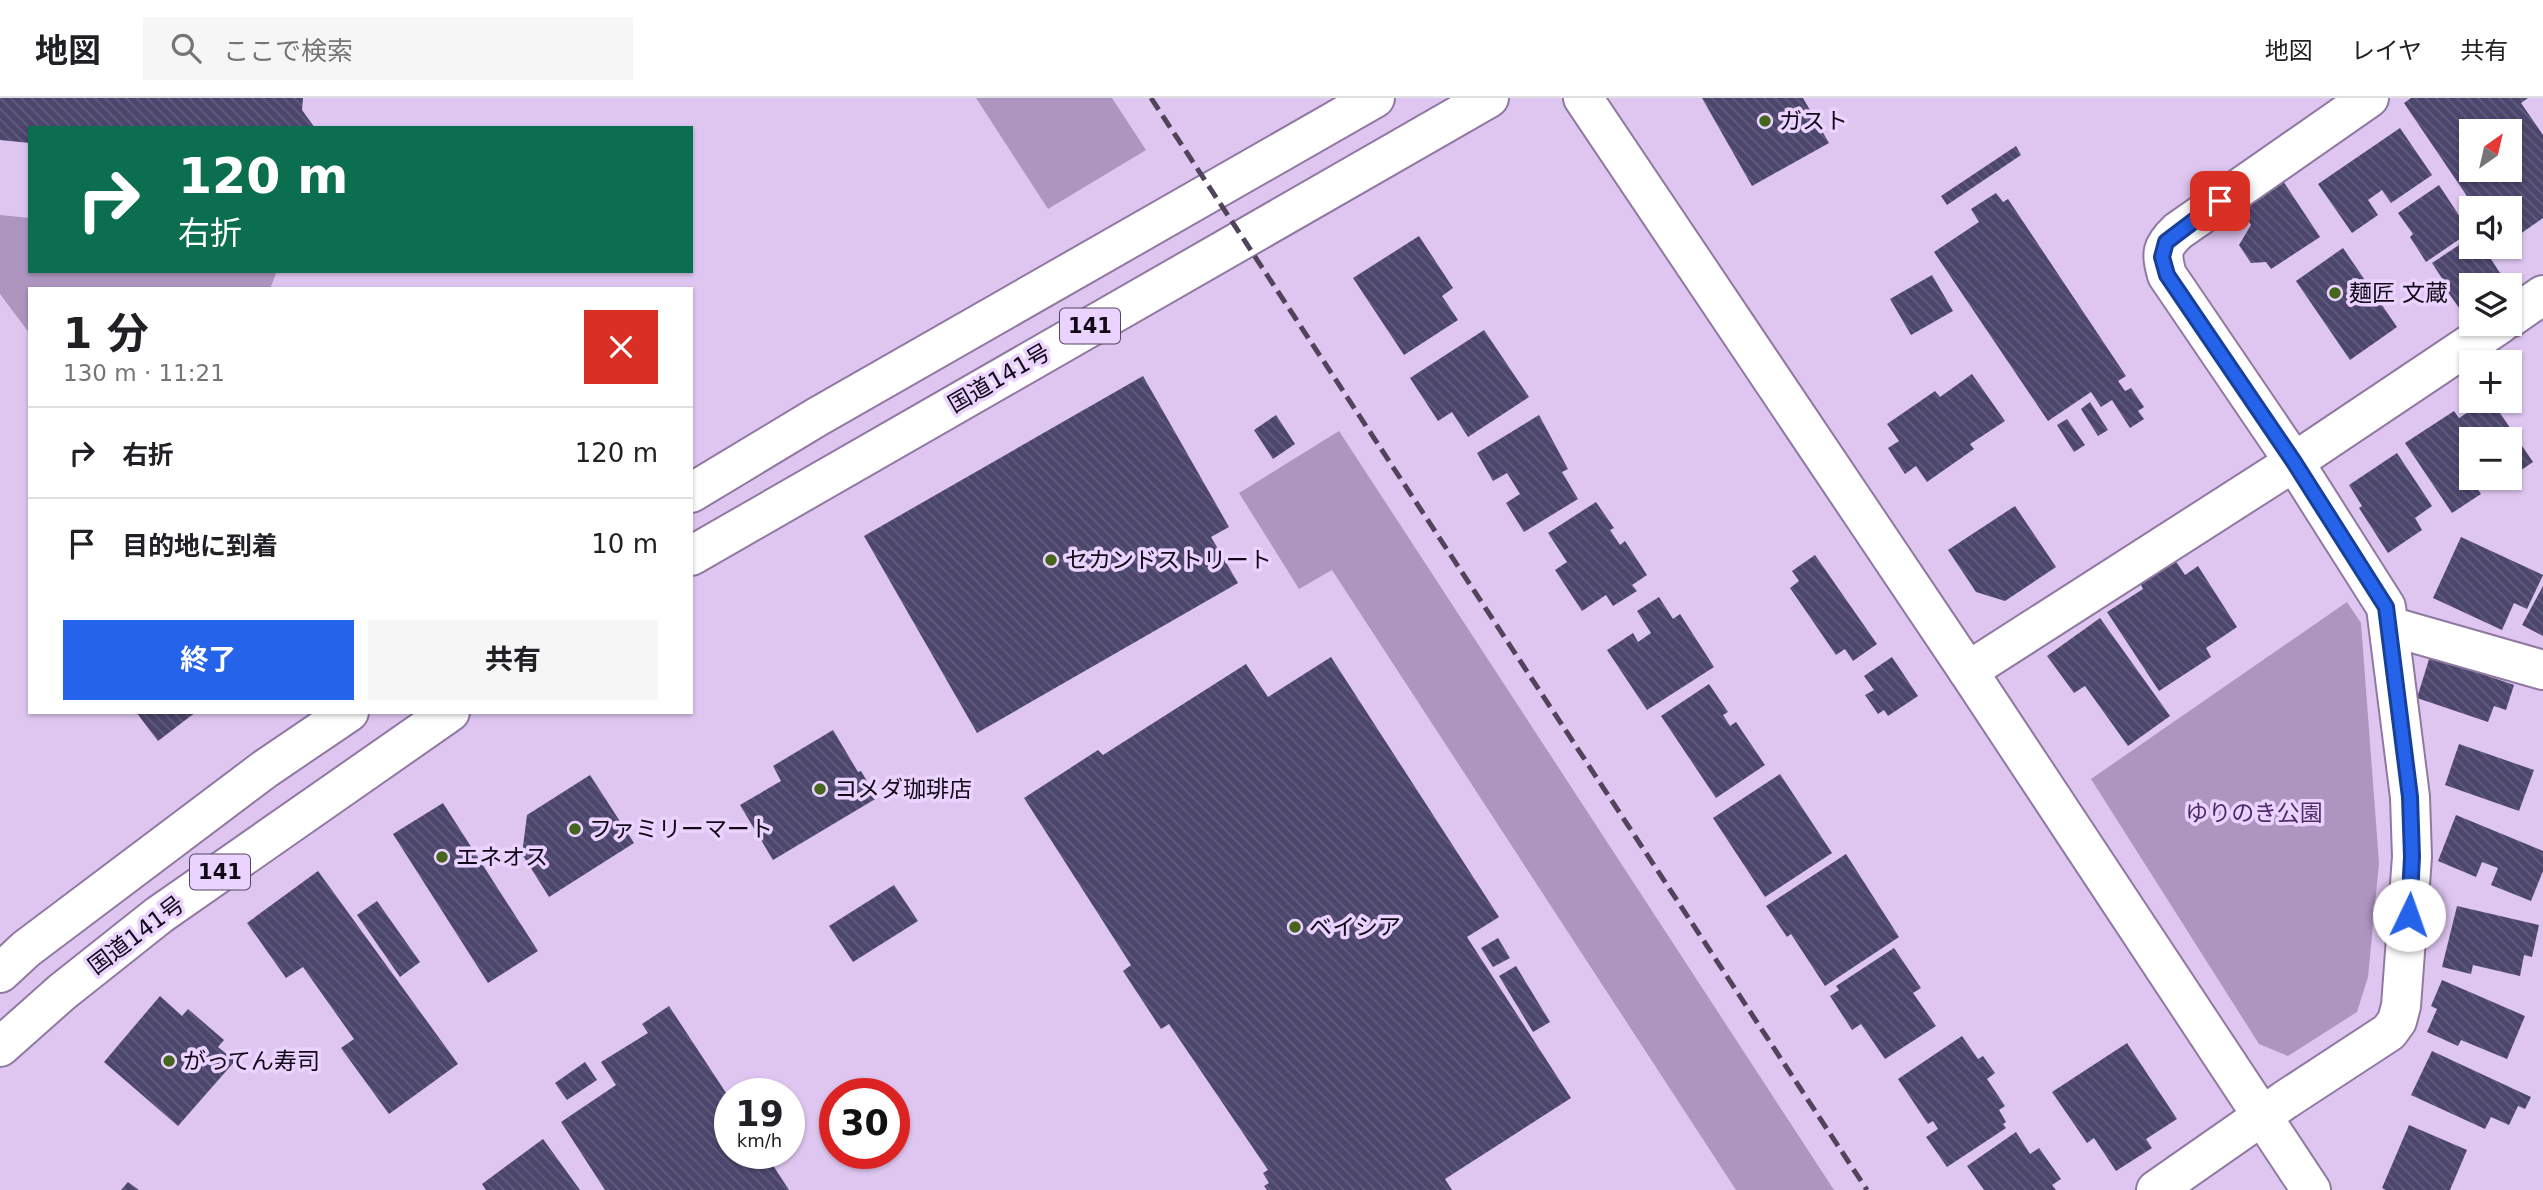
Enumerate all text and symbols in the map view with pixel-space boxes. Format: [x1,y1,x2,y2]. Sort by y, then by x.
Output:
search box [143,17,633,80]
icon: search [167,29,205,67]
text: 地図 [35,31,101,70]
text: ここで検索 [223,36,353,66]
text: 地図 [2265,37,2313,65]
text: レイヤ [2351,37,2422,65]
text: 共有 [2460,37,2508,65]
place label: ガスト [1779,108,1848,134]
marker: ガスト [1757,113,1773,129]
north arrow [2459,119,2522,182]
map controls [2459,119,2522,490]
text: 120 m [178,148,348,205]
icon: right [63,154,154,245]
pin [2190,171,2250,231]
icon: arrive [2201,182,2239,220]
button: sound [2459,196,2522,259]
text: 右折 [178,214,242,252]
button: layers [2459,273,2522,336]
place label: 麺匠 文蔵 [2349,280,2448,306]
marker: 麺匠 文蔵 [2327,285,2343,301]
road number: 141 [1060,308,1120,344]
text: 1 分 [63,309,149,358]
button: close [584,310,658,384]
street label: 国道141号 [944,339,1054,417]
button: + [2459,350,2522,413]
text: 130 m · 11:21 [63,360,225,386]
button: − [2459,427,2522,490]
icon: right [63,434,101,472]
text: 120 m [575,438,658,468]
text: 右折 [122,440,174,470]
icon: arrive [63,525,101,563]
text: 10 m [591,529,658,559]
text: 目的地に到着 [122,531,278,561]
place label: セカンドストリート [1065,547,1272,573]
marker: セカンドストリート [1043,552,1059,568]
button: 終了 [63,620,354,700]
button: 共有 [368,620,658,700]
place label: コメダ珈琲店 [834,776,972,802]
marker: コメダ珈琲店 [812,781,828,797]
park label: ゆりのき公園 [2185,800,2323,826]
place label: ファミリーマート [589,816,773,842]
marker: ファミリーマート [567,821,583,837]
place label: エネオス [456,844,548,870]
marker: エネオス [434,849,450,865]
road number: 141 [190,854,250,890]
position arrow [2372,878,2446,952]
street label: 国道141号 [83,891,189,979]
place label: ベイシア [1309,914,1401,940]
marker: ベイシア [1287,919,1303,935]
place label: がってん寿司 [183,1048,320,1074]
marker: がってん寿司 [161,1053,177,1069]
speed limit sign: 30 [819,1078,910,1169]
text: 19 [735,1094,784,1134]
text: km/h [737,1130,782,1151]

